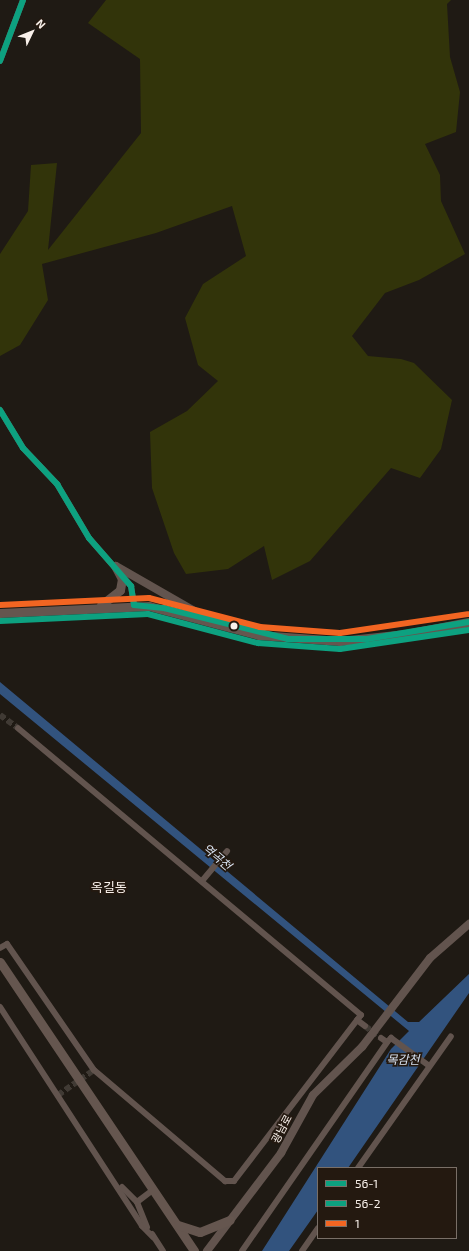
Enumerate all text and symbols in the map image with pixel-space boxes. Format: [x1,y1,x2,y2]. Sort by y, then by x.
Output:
north arrow [12,12,52,52]
text: N [34,16,49,31]
unlabelled marker [229,621,239,631]
water label: 역곡천 [200,841,234,873]
district label: 옥길동 [91,879,127,895]
water label: 목감천 [386,1053,420,1067]
street label: 광남로 [269,1112,295,1146]
legend [317,1167,457,1239]
text: 56-1 [355,1176,378,1190]
text: 56-2 [355,1196,380,1210]
text: 1 [355,1216,360,1230]

